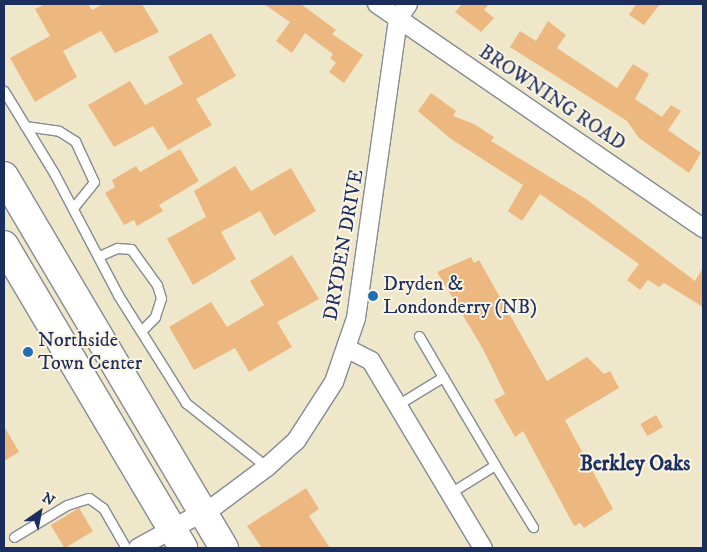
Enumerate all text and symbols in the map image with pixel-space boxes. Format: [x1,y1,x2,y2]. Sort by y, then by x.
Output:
street label: BROWNING ROAD [474,40,630,156]
street label: DRYDEN DRIVE [319,167,369,323]
place label: Dryden & Londonderry (NB) [383,272,537,319]
marker: Dryden & Londonderry (NB) [367,290,379,302]
place label: Northside Town Center [38,329,142,376]
marker: Northside Town Center [22,346,34,358]
district label: Berkley Oaks [580,451,690,477]
north arrow [15,487,65,537]
text: N [38,489,58,510]

